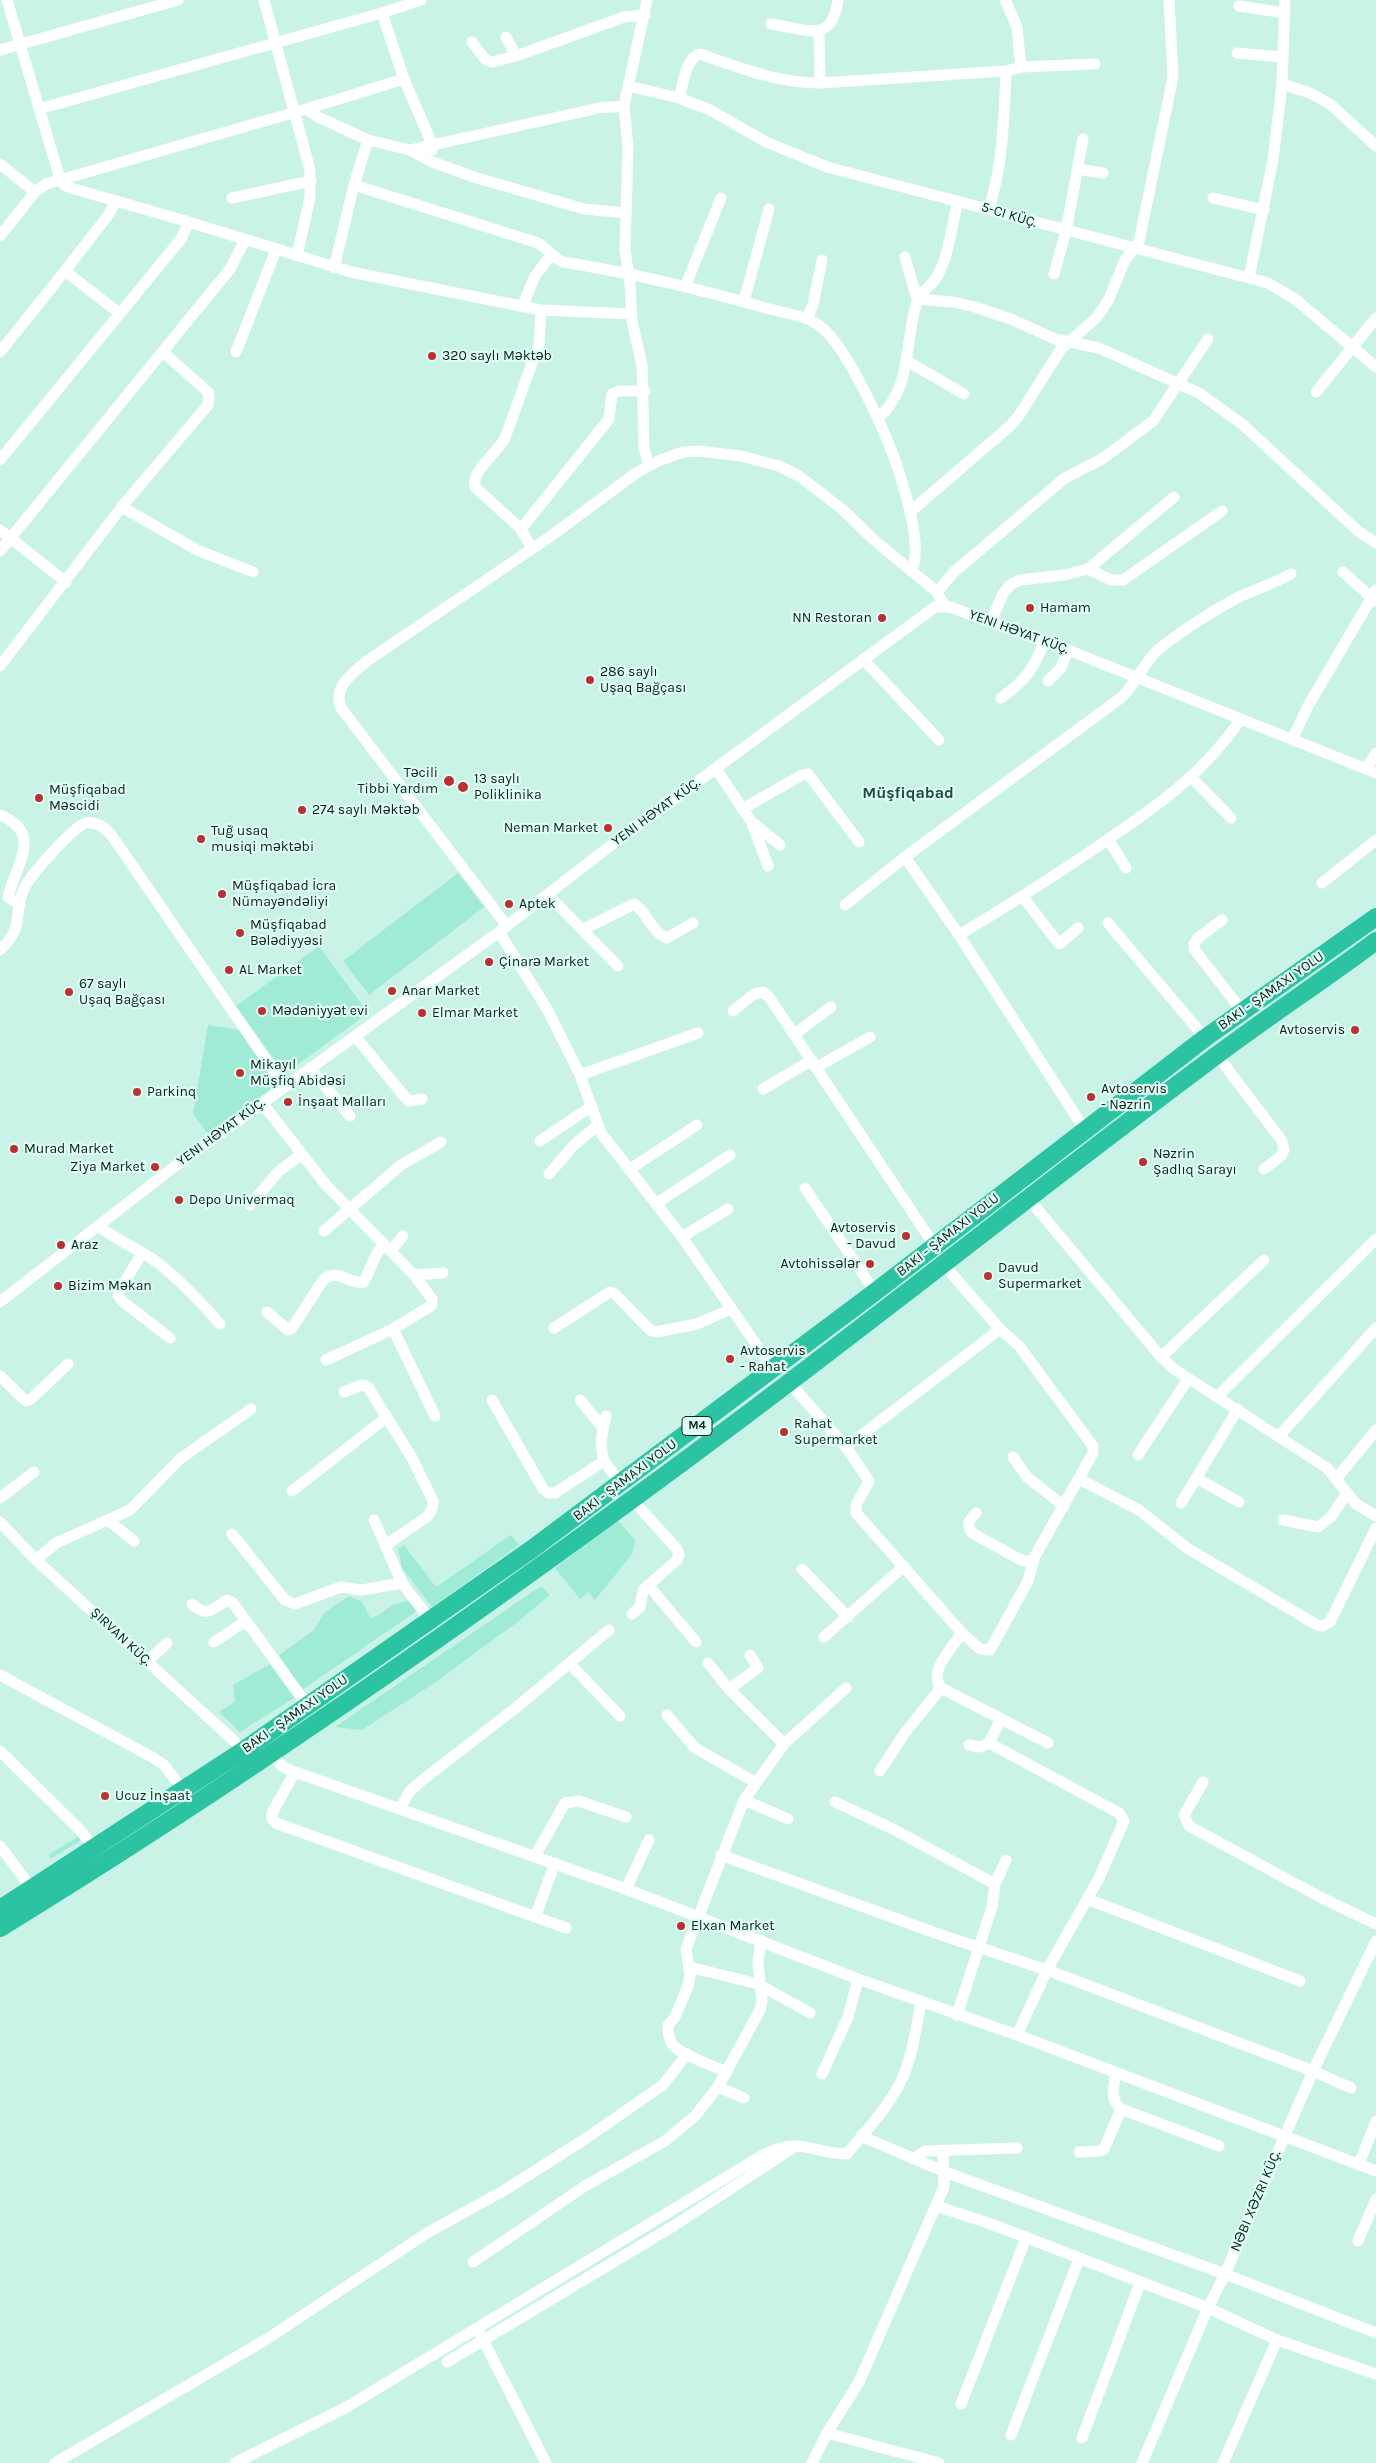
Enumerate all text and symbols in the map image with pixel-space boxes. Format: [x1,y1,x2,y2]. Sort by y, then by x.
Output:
street label: 5-CI KÜÇ. [979,199,1039,231]
place label: 320 saylı Məktəb [442,348,552,364]
marker: 320 saylı Məktəb [426,350,438,362]
place label: Hamam [1040,600,1091,616]
marker: Hamam [1024,602,1036,614]
street label: YENI HƏYAT KÜÇ. [967,606,1071,658]
place label: NN Restoran [792,610,872,626]
marker: NN Restoran [876,612,888,624]
place label: 286 saylı Uşaq Bağçası [600,664,686,696]
marker: 286 saylı Uşaq Bağçası [584,674,596,686]
place label: Təcili Tibbi Yardım [358,765,438,798]
place label: 13 saylı Poliklinika [474,771,542,804]
marker: Təcili Tibbi Yardım [442,774,456,788]
street label: YENI HƏYAT KÜÇ. [608,774,704,850]
marker: 13 saylı Poliklinika [456,780,470,794]
place label: Müşfiqabad Məscidi [49,782,126,814]
district label: Müşfiqabad [862,783,954,803]
marker: Müşfiqabad Məscidi [33,792,45,804]
place label: 274 saylı Məktəb [312,802,420,818]
marker: 274 saylı Məktəb [296,804,308,816]
place label: Neman Market [504,820,598,836]
marker: Neman Market [602,822,614,834]
place label: Tuğ usaq musiqi məktəbi [211,823,314,856]
marker: Tuğ usaq musiqi məktəbi [195,833,207,845]
place label: Müşfiqabad İcra Nümayəndəliyi [232,878,336,910]
marker: Müşfiqabad İcra Nümayəndəliyi [216,888,228,900]
place label: Aptek [519,896,556,912]
marker: Aptek [503,898,515,910]
place label: Müşfiqabad Bələdiyyəsi [250,917,327,950]
marker: Müşfiqabad Bələdiyyəsi [234,927,246,939]
street label: BAKI - ŞAMAXI YOLU [1215,948,1327,1034]
place label: Çinarə Market [499,954,589,970]
marker: Çinarə Market [483,956,495,968]
place label: AL Market [239,962,302,978]
marker: AL Market [223,964,235,976]
place label: 67 saylı Uşaq Bağçası [79,976,165,1009]
place label: Anar Market [402,983,480,999]
marker: Anar Market [386,985,398,997]
marker: 67 saylı Uşaq Bağçası [63,986,75,998]
place label: Mədəniyyət evi [272,1003,368,1019]
marker: Mədəniyyət evi [256,1005,268,1017]
place label: Elmar Market [432,1005,518,1021]
marker: Elmar Market [416,1007,428,1019]
place label: Avtoservis [1279,1022,1345,1038]
marker: Avtoservis [1349,1024,1361,1036]
place label: Mikayıl Müşfiq Abidəsi [250,1057,346,1090]
marker: Mikayıl Müşfiq Abidəsi [234,1067,246,1079]
place label: Avtoservis - Nəzrin [1101,1081,1167,1114]
place label: Parkinq [147,1084,196,1100]
marker: Parkinq [131,1086,143,1098]
marker: Avtoservis - Nəzrin [1085,1091,1097,1103]
street label: YENI HƏYAT KÜÇ. [173,1094,269,1170]
place label: İnşaat Malları [298,1094,386,1110]
marker: İnşaat Malları [282,1096,294,1108]
place label: Murad Market [24,1141,114,1157]
marker: Murad Market [8,1143,20,1155]
place label: Nəzrin Şadlıq Sarayı [1153,1146,1237,1178]
marker: Nəzrin Şadlıq Sarayı [1137,1156,1149,1168]
place label: Ziya Market [70,1159,145,1175]
marker: Ziya Market [149,1161,161,1173]
street label: BAKI - ŞAMAXI YOLU [893,1190,1003,1280]
place label: Depo Univermaq [189,1192,295,1208]
marker: Depo Univermaq [173,1194,185,1206]
place label: Avtoservis - Davud [830,1220,896,1252]
marker: Avtoservis - Davud [900,1230,912,1242]
place label: Araz [71,1237,98,1253]
marker: Araz [55,1239,67,1251]
place label: Avtohissələr [780,1256,860,1272]
marker: Avtohissələr [864,1258,876,1270]
place label: Davud Supermarket [998,1260,1082,1292]
marker: Davud Supermarket [982,1270,994,1282]
place label: Bizim Məkan [68,1278,152,1294]
marker: Bizim Məkan [52,1280,64,1292]
place label: Avtoservis - Rahat [740,1343,806,1375]
marker: Avtoservis - Rahat [724,1353,736,1365]
road number: M4 [682,1416,712,1435]
place label: Rahat Supermarket [794,1416,878,1448]
marker: Rahat Supermarket [778,1426,790,1438]
street label: BAKI - ŞAMAXI YOLU [570,1436,680,1524]
street label: ŞIRVAN KÜÇ. [87,1604,155,1670]
street label: BAKI - ŞAMAXI YOLU [239,1671,351,1757]
place label: Ucuz İnşaat [115,1788,190,1804]
marker: Ucuz İnşaat [99,1790,111,1802]
place label: Elxan Market [691,1918,774,1934]
marker: Elxan Market [675,1920,687,1932]
street label: NƏBI XƏZRI KÜÇ. [1227,2148,1285,2254]

